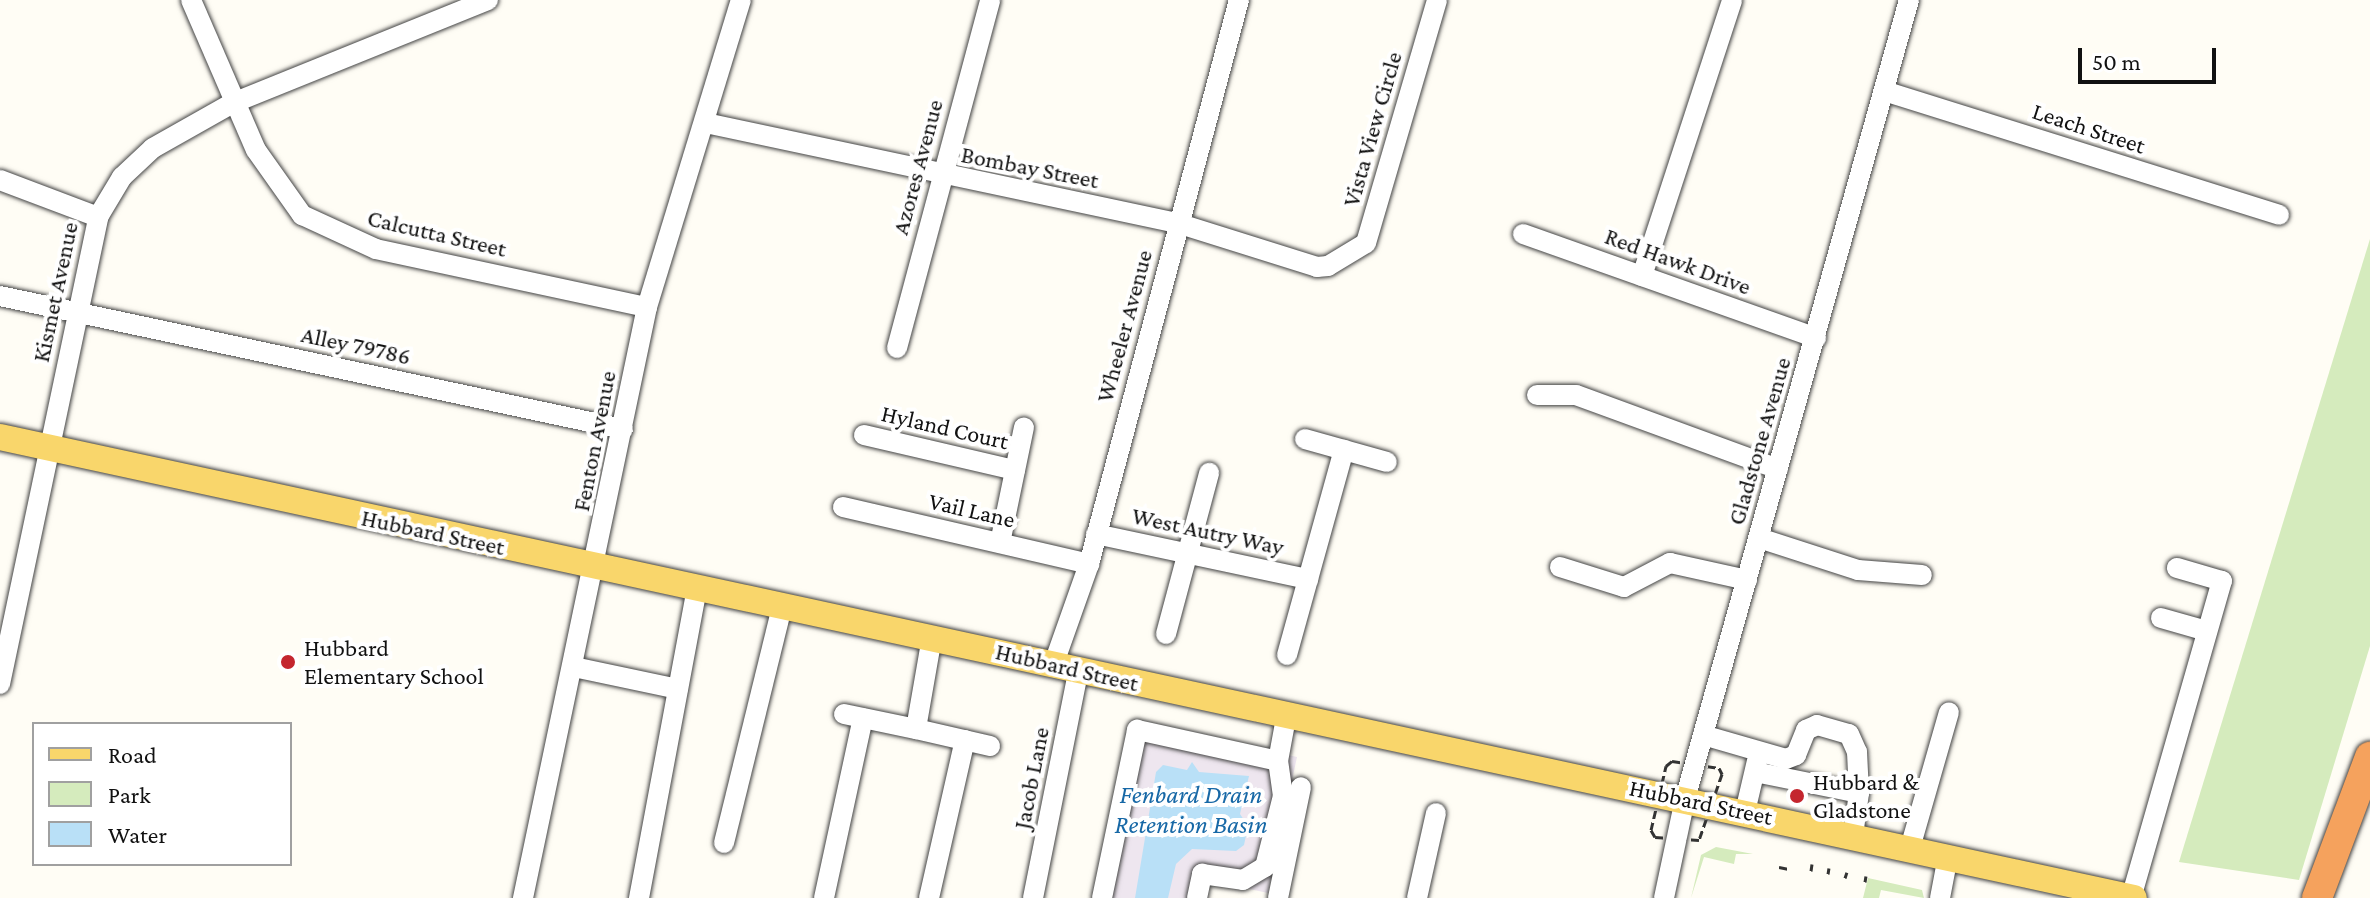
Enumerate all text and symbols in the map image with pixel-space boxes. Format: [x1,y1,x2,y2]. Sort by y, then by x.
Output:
scale bar [2082,32,2220,82]
street label: Vista View Circle [1336,48,1408,210]
text: 50 m [2092,48,2141,75]
street label: Azores Avenue [885,96,949,238]
street label: Leach Street [2029,96,2149,160]
street label: Bombay Street [959,140,1101,194]
street label: Calcutta Street [365,203,509,263]
street label: Kismet Avenue [26,219,84,365]
street label: Red Hawk Drive [1601,221,1755,301]
street label: Wheeler Avenue [1090,247,1158,405]
street label: Alley 79786 [299,319,413,371]
street label: Gladstone Avenue [1721,354,1797,528]
street label: Fenton Avenue [566,368,622,514]
street label: Hyland Court [879,398,1011,456]
street label: Vail Lane [926,486,1018,534]
street label: West Autry Way [1129,501,1287,561]
street label: Hubbard Street [359,503,507,561]
place label: Hubbard Elementary School [304,634,484,690]
street label: Hubbard Street [993,637,1141,697]
marker: Hubbard Elementary School [279,653,297,671]
legend [32,722,292,866]
street label: Jacob Lane [1007,725,1055,831]
text: Road [108,741,157,768]
place label: Hubbard & Gladstone [1813,768,1919,824]
street label: Hubbard Street [1627,773,1775,831]
water label: Fenbard Drain Retention Basin [1114,779,1268,840]
text: Park [108,781,151,808]
marker: Hubbard & Gladstone [1788,787,1806,805]
text: Water [108,821,167,848]

